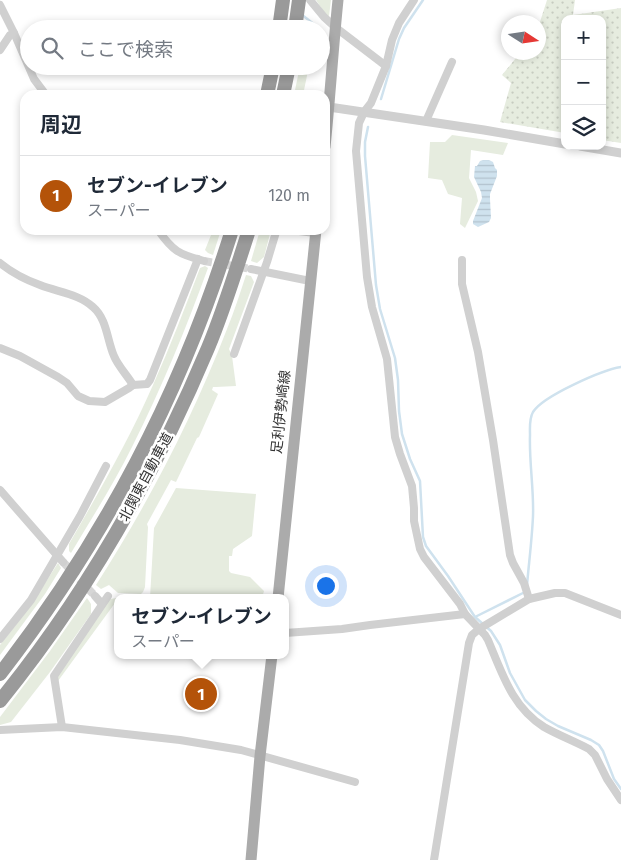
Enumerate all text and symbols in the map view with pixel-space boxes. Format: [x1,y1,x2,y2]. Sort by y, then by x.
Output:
north arrow [501,15,546,60]
map controls [561,15,606,150]
button: + [561,15,606,60]
search box [20,20,330,75]
icon: search [38,34,66,62]
text: ここで検索 [78,38,173,61]
button: − [561,60,606,105]
button: layers [561,105,606,150]
text: 周辺 [40,112,82,138]
text: セブン-イレブン [87,174,228,197]
text: 1 [52,186,60,205]
text: 120 m [268,186,310,205]
text: スーパー [87,201,151,220]
street label: 足利伊勢崎線 [268,369,294,455]
street label: 北関東自動車道 [115,430,177,524]
your location [313,573,339,599]
popup [114,594,289,659]
text: セブン-イレブン [131,605,272,628]
text: スーパー [131,632,195,651]
pin: 1 [185,675,217,713]

